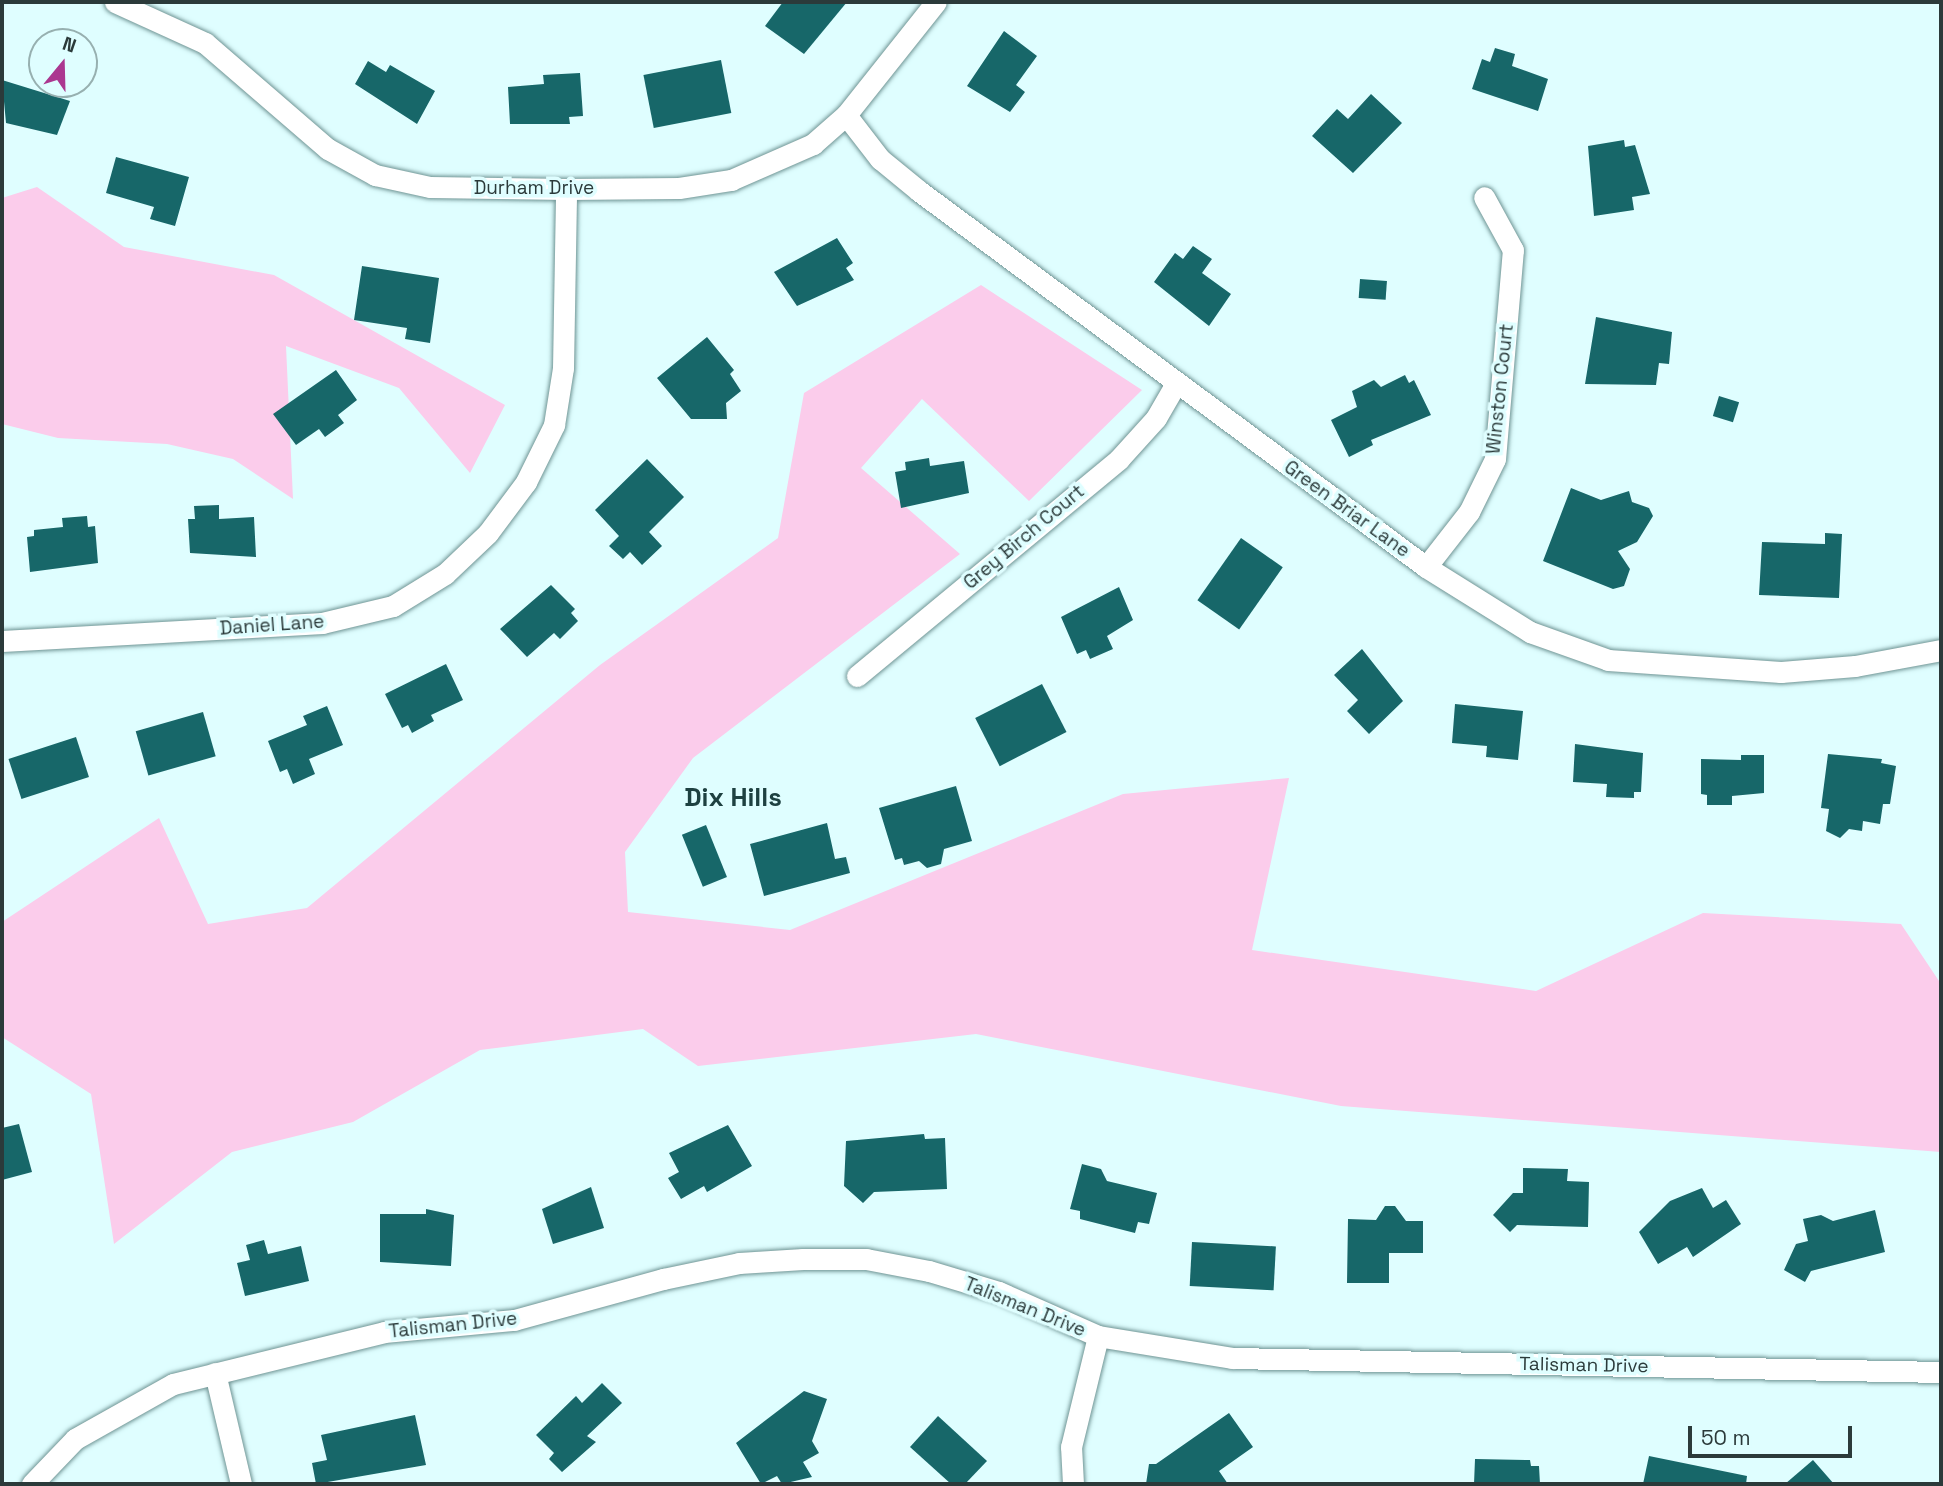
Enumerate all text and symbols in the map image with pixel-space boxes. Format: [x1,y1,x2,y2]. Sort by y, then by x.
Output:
north arrow [28,28,98,98]
text: N [59,31,79,58]
street label: Durham Drive [474,177,594,199]
street label: Winston Court [1482,323,1518,455]
street label: Green Briar Lane [1280,456,1414,562]
street label: Grey Birch Court [959,480,1089,594]
street label: Daniel Lane [219,610,325,640]
district label: Dix Hills [684,782,782,814]
street label: Talisman Drive [961,1272,1089,1342]
street label: Talisman Drive [388,1307,518,1343]
street label: Talisman Drive [1519,1352,1649,1378]
scale bar [1691,1412,1856,1456]
text: 50 m [1701,1424,1751,1451]

